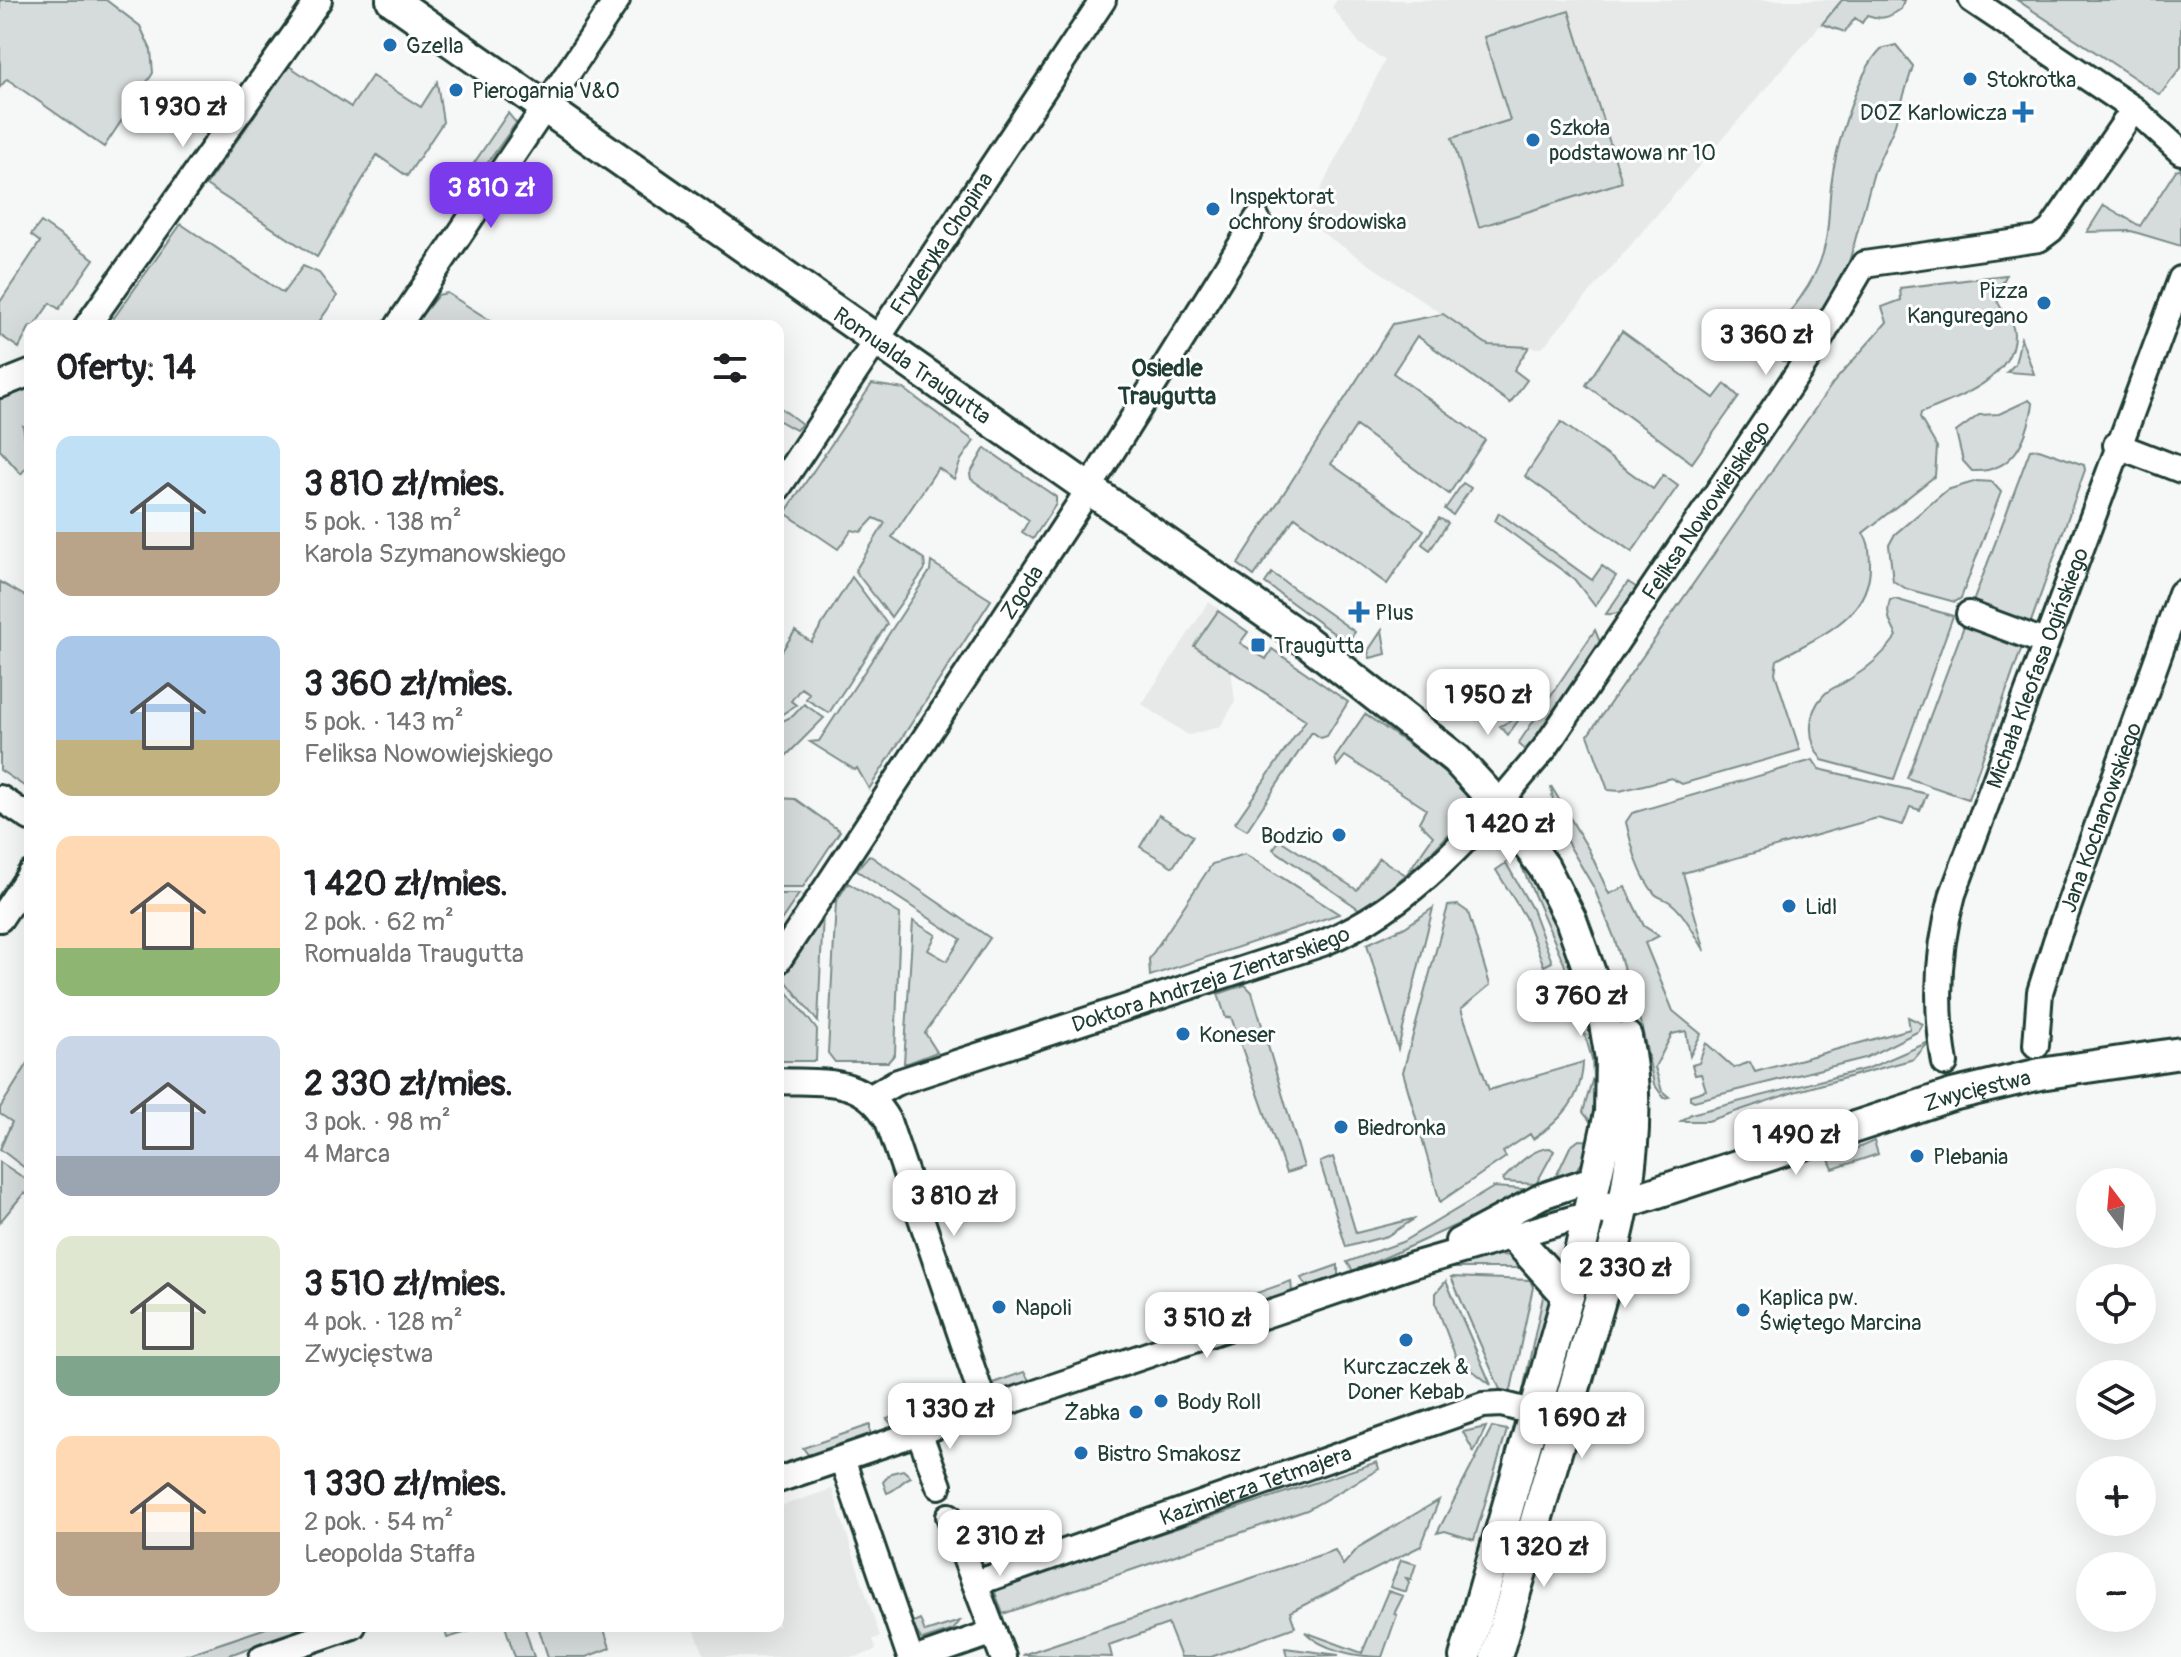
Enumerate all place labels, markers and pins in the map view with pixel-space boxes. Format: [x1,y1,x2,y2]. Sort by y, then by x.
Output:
place label: Gzella [406,32,464,60]
marker: Gzella [381,36,399,54]
place label: Stokrotka [1986,66,2076,94]
marker: Stokrotka [1961,70,1979,88]
place label: Pierogarnia V&O [472,77,620,105]
pin: 1 930 zł [100,81,266,149]
marker: Pierogarnia V&O [447,81,465,99]
place label: DOZ Karlowicza [1860,99,2007,127]
marker: DOZ Karlowicza [2014,103,2032,121]
place label: Szkoła podstawowa nr 10 [1549,114,1716,167]
marker: Szkoła podstawowa nr 10 [1524,131,1542,149]
pin: 3 810 zł [408,162,574,230]
place label: Inspektorat ochrony środowiska [1229,183,1407,236]
marker: Inspektorat ochrony środowiska [1204,200,1222,218]
place label: Pizza Kanguregano [1907,277,2028,330]
marker: Pizza Kanguregano [2035,294,2053,312]
pin: 3 360 zł [1683,309,1849,377]
place label: Plus [1375,599,1413,627]
marker: Plus [1350,603,1368,621]
place label: Traugutta [1274,632,1364,660]
marker: Traugutta [1249,636,1267,654]
pin: 1 950 zł [1405,669,1571,737]
pin: 1 420 zł [1427,798,1593,866]
place label: Bodzio [1261,822,1323,850]
marker: Bodzio [1330,826,1348,844]
place label: Lidl [1805,893,1837,921]
marker: Lidl [1780,897,1798,915]
pin: 3 760 zł [1498,970,1664,1038]
place label: Koneser [1199,1021,1276,1049]
marker: Koneser [1174,1025,1192,1043]
pin: 1 490 zł [1713,1109,1879,1177]
place label: Biedronka [1357,1114,1446,1142]
marker: Biedronka [1332,1118,1350,1136]
place label: Plebania [1933,1143,2008,1171]
marker: Plebania [1908,1147,1926,1165]
pin: 3 810 zł [871,1170,1037,1238]
pin: 2 330 zł [1542,1242,1708,1310]
place label: Kaplica pw. Świętego Marcina [1759,1284,1921,1337]
pin: 3 510 zł [1124,1292,1290,1360]
place label: Napoli [1015,1294,1072,1322]
marker: Napoli [990,1298,1008,1316]
marker: Kaplica pw. Świętego Marcina [1734,1301,1752,1319]
marker: Kurczaczek & Doner Kebab [1397,1331,1415,1349]
place label: Kurczaczek & Doner Kebab [1343,1353,1469,1406]
pin: 1 330 zł [867,1383,1033,1451]
place label: Body Roll [1177,1388,1261,1416]
marker: Body Roll [1152,1392,1170,1410]
pin: 1 690 zł [1499,1392,1665,1460]
place label: Żabka [1064,1399,1120,1427]
marker: Żabka [1127,1403,1145,1421]
place label: Bistro Smakosz [1097,1440,1241,1468]
marker: Bistro Smakosz [1072,1444,1090,1462]
pin: 2 310 zł [917,1510,1083,1578]
pin: 1 320 zł [1461,1521,1627,1589]

